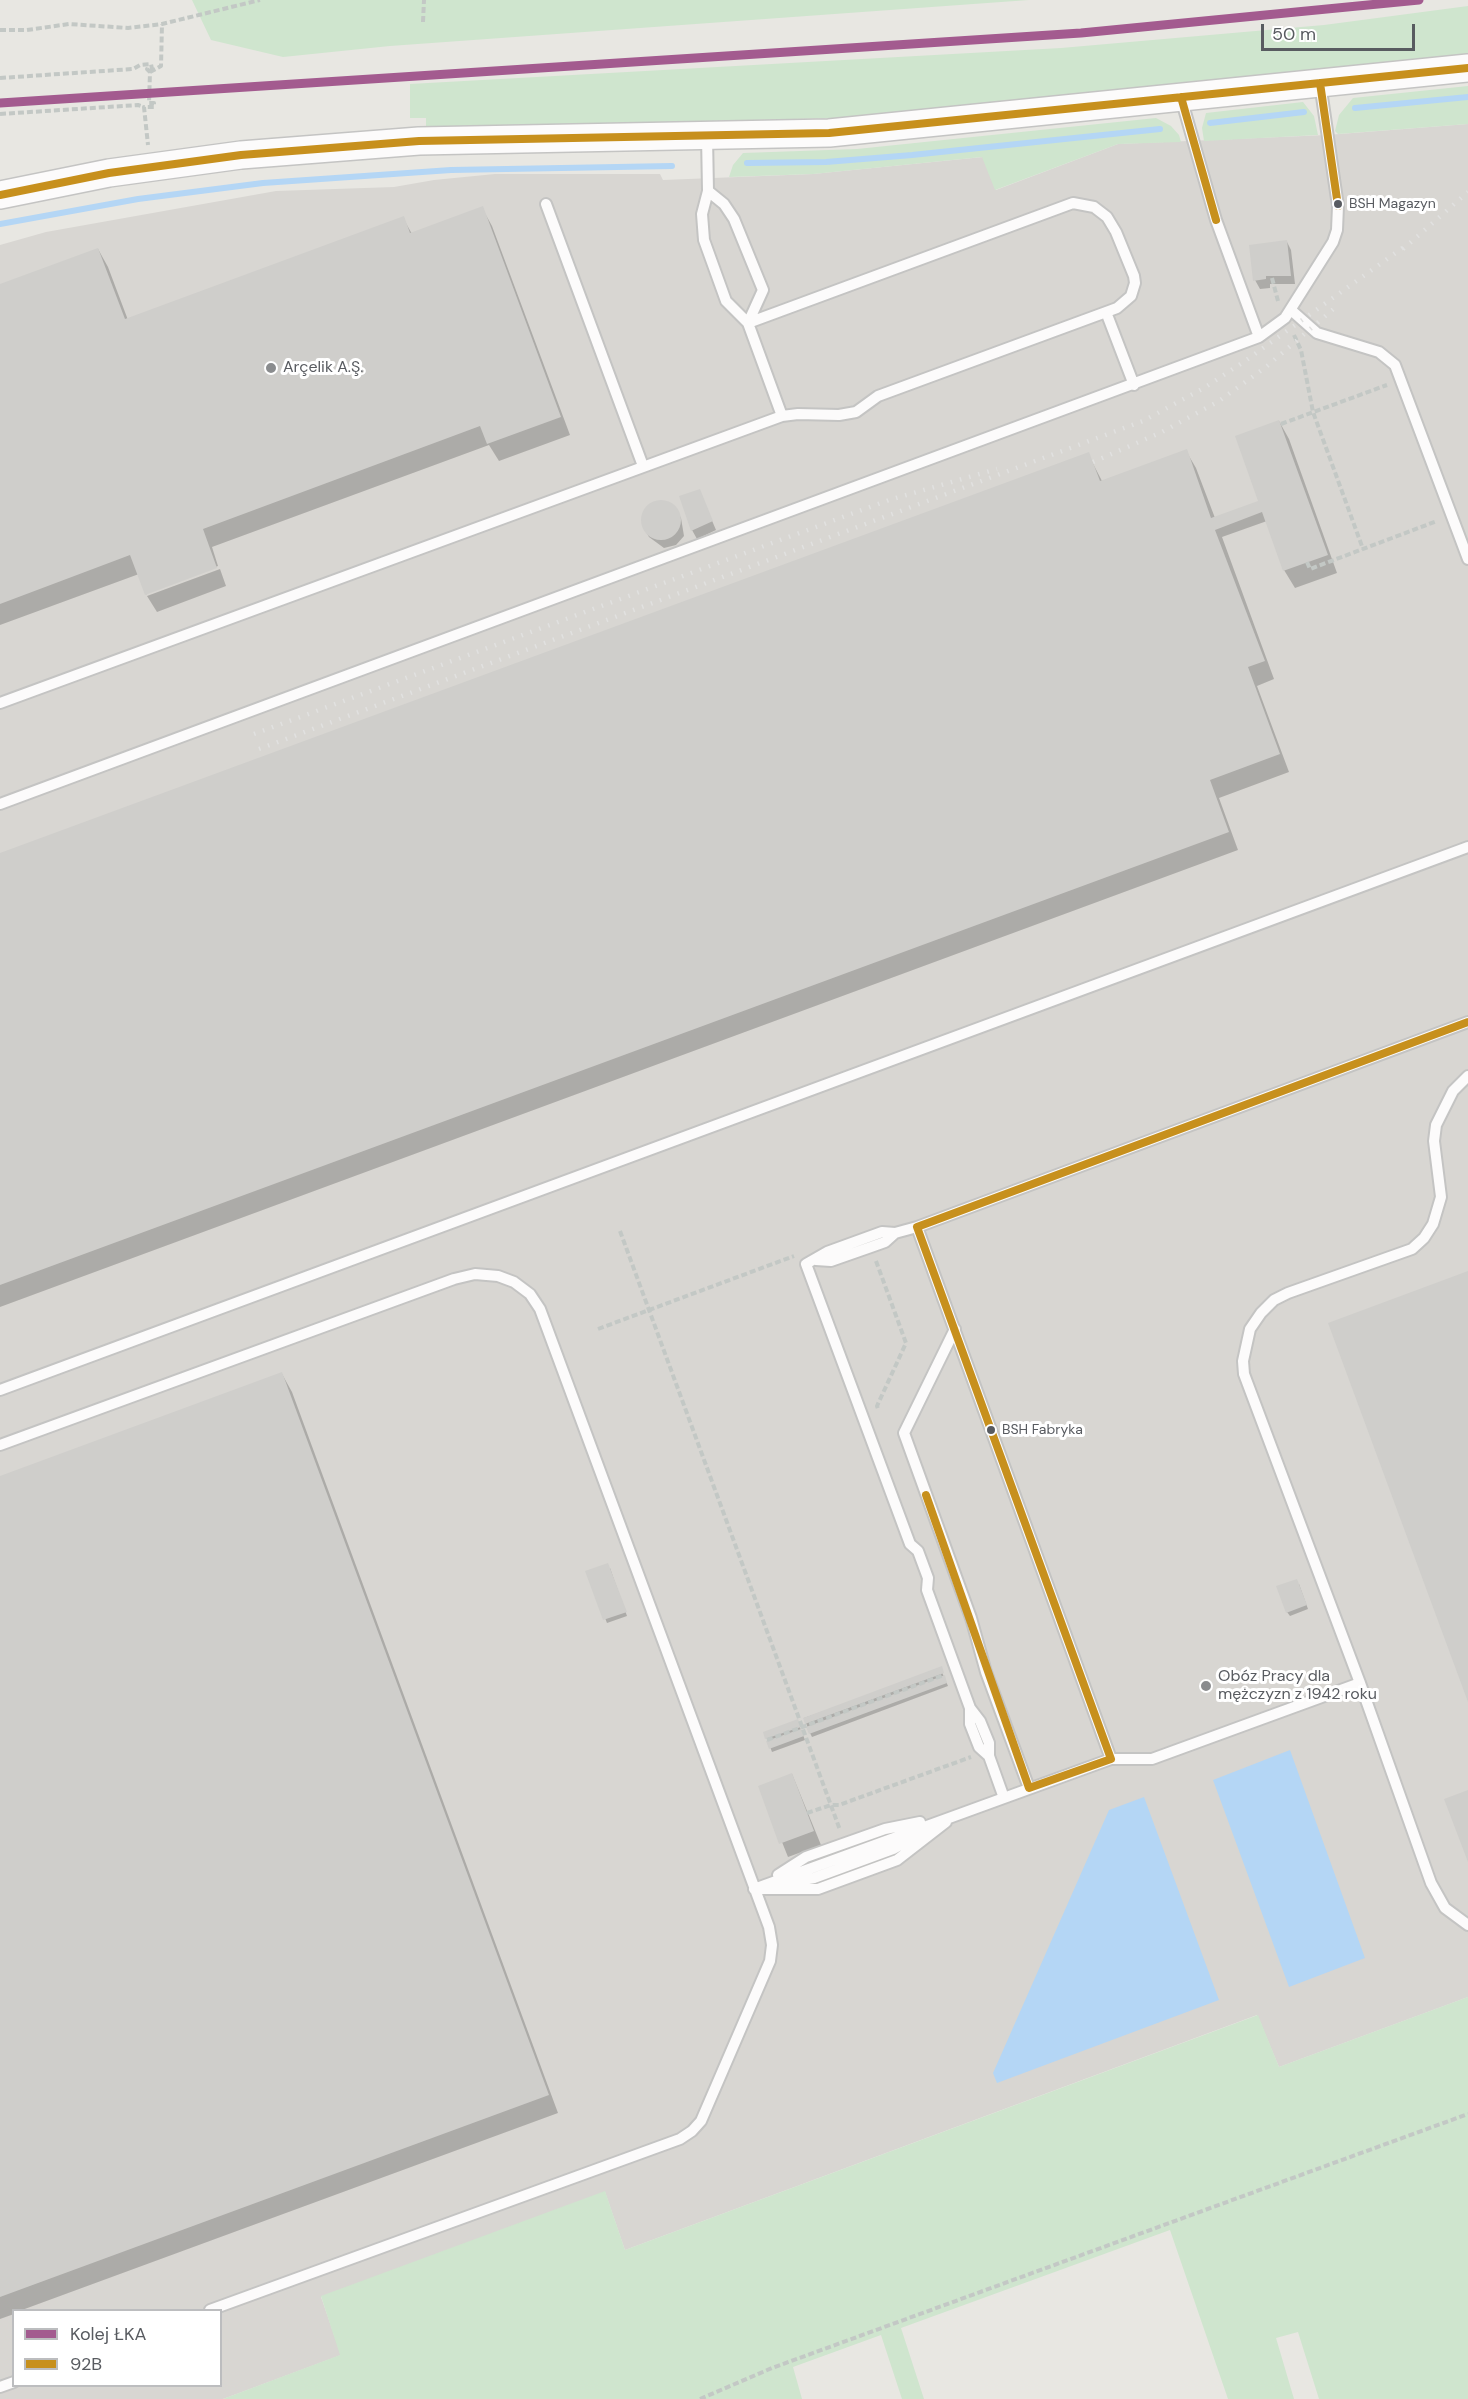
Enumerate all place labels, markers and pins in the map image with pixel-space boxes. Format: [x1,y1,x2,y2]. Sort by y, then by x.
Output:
place label: BSH Magazyn [1349,196,1436,212]
marker: BSH Magazyn [1332,198,1344,210]
place label: Arçelik A.Ş. [283,358,363,378]
marker: Arçelik A.Ş. [264,361,278,375]
place label: BSH Fabryka [1002,1422,1083,1438]
marker: BSH Fabryka [985,1424,997,1436]
place label: Obóz Pracy dla mężczyzn z 1942 roku [1218,1667,1377,1705]
marker: Obóz Pracy dla mężczyzn z 1942 roku [1199,1679,1213,1693]

